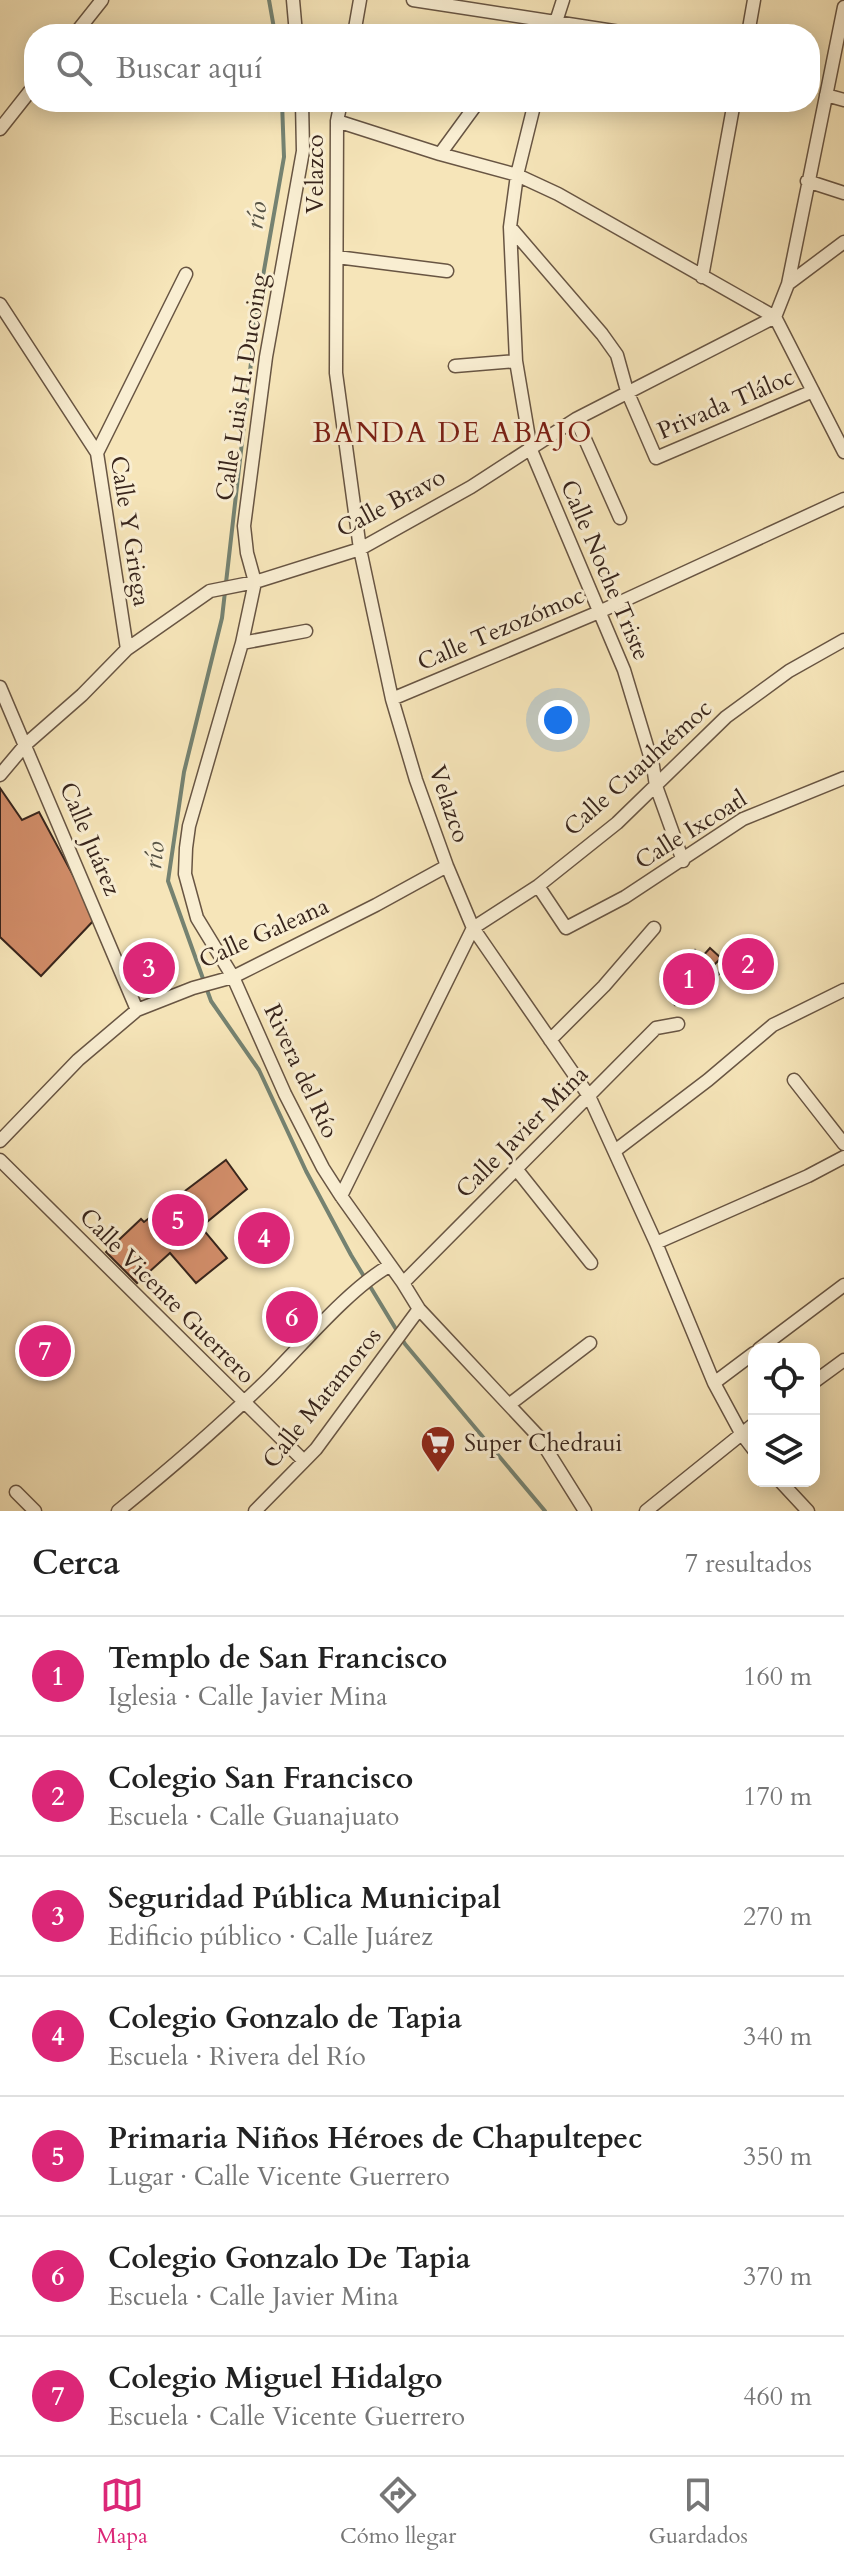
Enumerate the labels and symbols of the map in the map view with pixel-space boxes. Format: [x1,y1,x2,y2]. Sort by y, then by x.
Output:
street label: Velazco [299,134,332,214]
water label: río [236,198,276,232]
street label: Calle Luis H. Ducoing [208,270,276,503]
street label: Privada Tláloc [652,360,800,448]
district label: BANDA DE ABAJO [312,414,594,452]
street label: Calle Y Griega [102,453,158,609]
street label: Calle Bravo [331,461,451,545]
street label: Calle Noche Triste [552,475,658,665]
street label: Calle Tezozómoc [412,579,590,679]
street label: Calle Cuauhtémoc [557,692,719,844]
your location [538,700,578,740]
street label: Velazco [420,761,478,847]
street label: Calle Juárez [51,777,129,901]
street label: Calle Ixcoatl [629,783,753,877]
water label: río [135,839,173,871]
street label: Calle Galeana [194,889,335,976]
pin: 2 [722,934,774,994]
pin: 3 [123,938,175,998]
pin: 1 [663,949,715,1009]
street label: Rivera del Río [255,999,347,1144]
street label: Calle Javier Mina [448,1058,596,1206]
pin: 5 [152,1190,204,1250]
street label: Calle Vicente Guerrero [72,1201,262,1391]
pin: 4 [238,1208,290,1268]
pin: 6 [266,1287,318,1347]
pin: 7 [19,1321,71,1381]
street label: Calle Matamoros [255,1321,389,1475]
supermarket icon: Super Chedraui [419,1424,457,1474]
place label: Super Chedraui [464,1427,623,1460]

